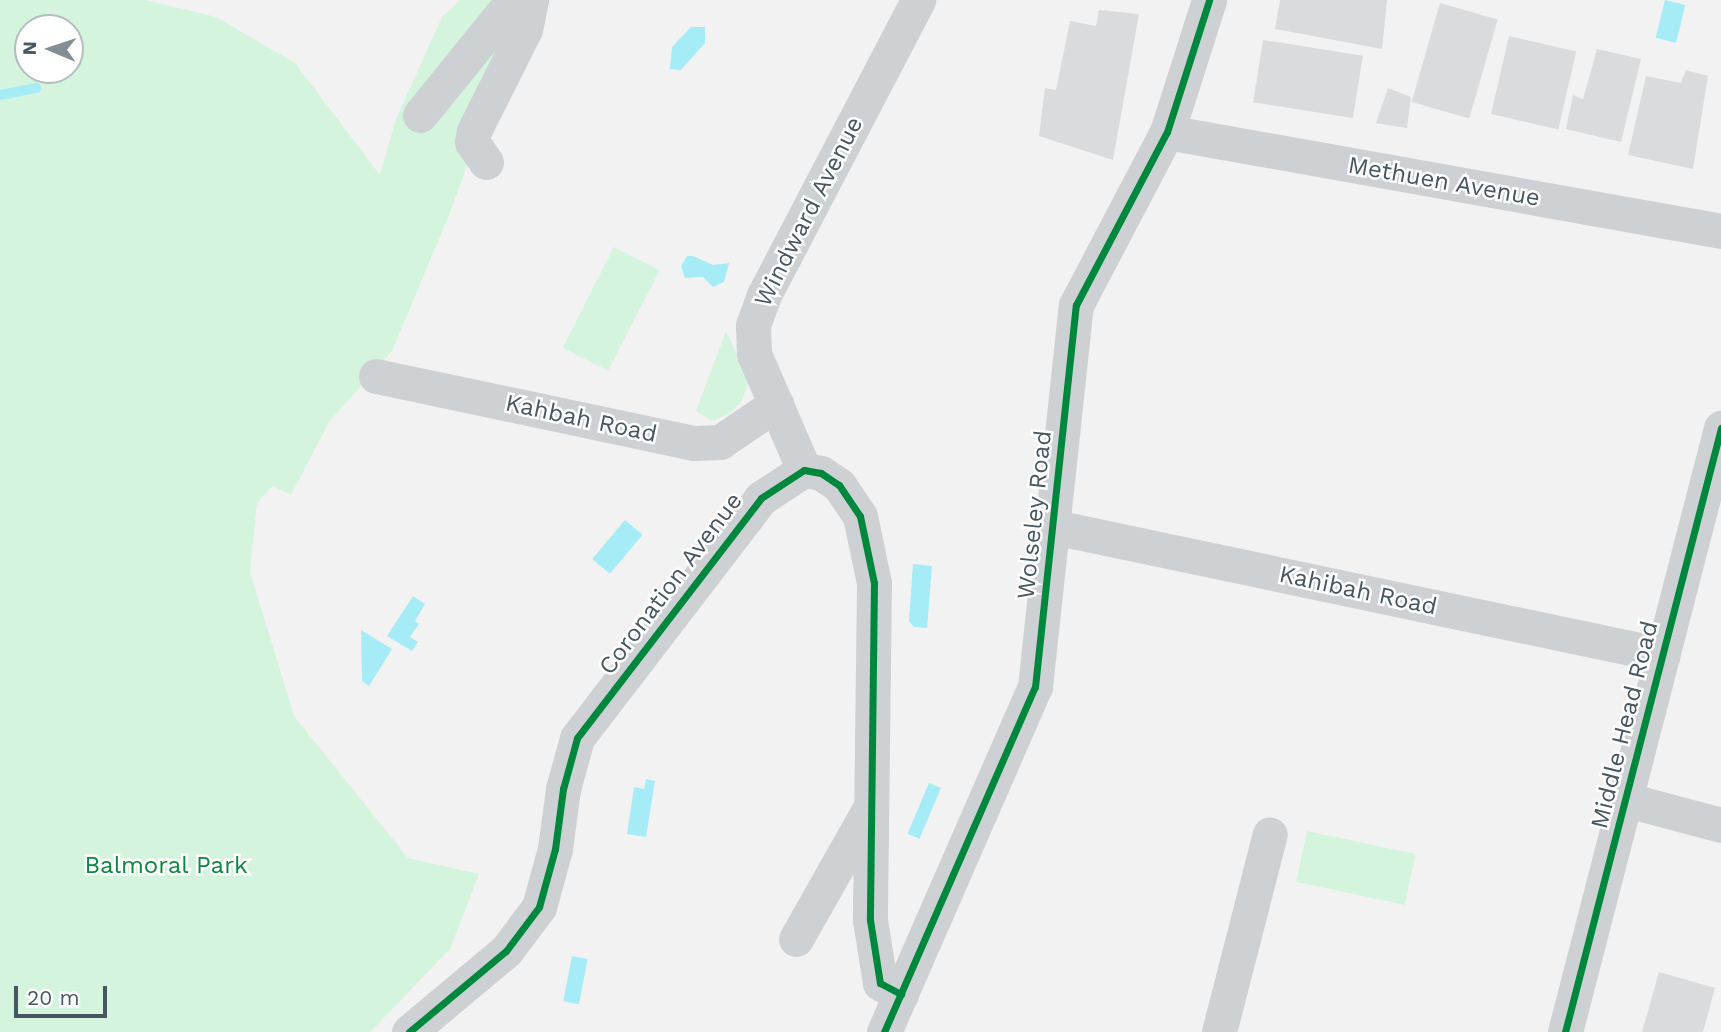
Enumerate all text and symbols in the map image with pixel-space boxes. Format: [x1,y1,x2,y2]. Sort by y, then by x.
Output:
north arrow [14,14,84,84]
text: N [18,41,41,56]
street label: Windward Avenue [748,112,870,312]
street label: Methuen Avenue [1345,151,1543,213]
street label: Kahbah Road [503,389,659,449]
street label: Wolseley Road [1012,429,1058,601]
street label: Coronation Avenue [593,487,749,681]
street label: Kahibah Road [1277,560,1439,622]
street label: Middle Head Road [1585,618,1665,832]
park label: Balmoral Park [84,852,248,880]
scale bar [18,972,110,1016]
text: 20 m [27,985,79,1010]

